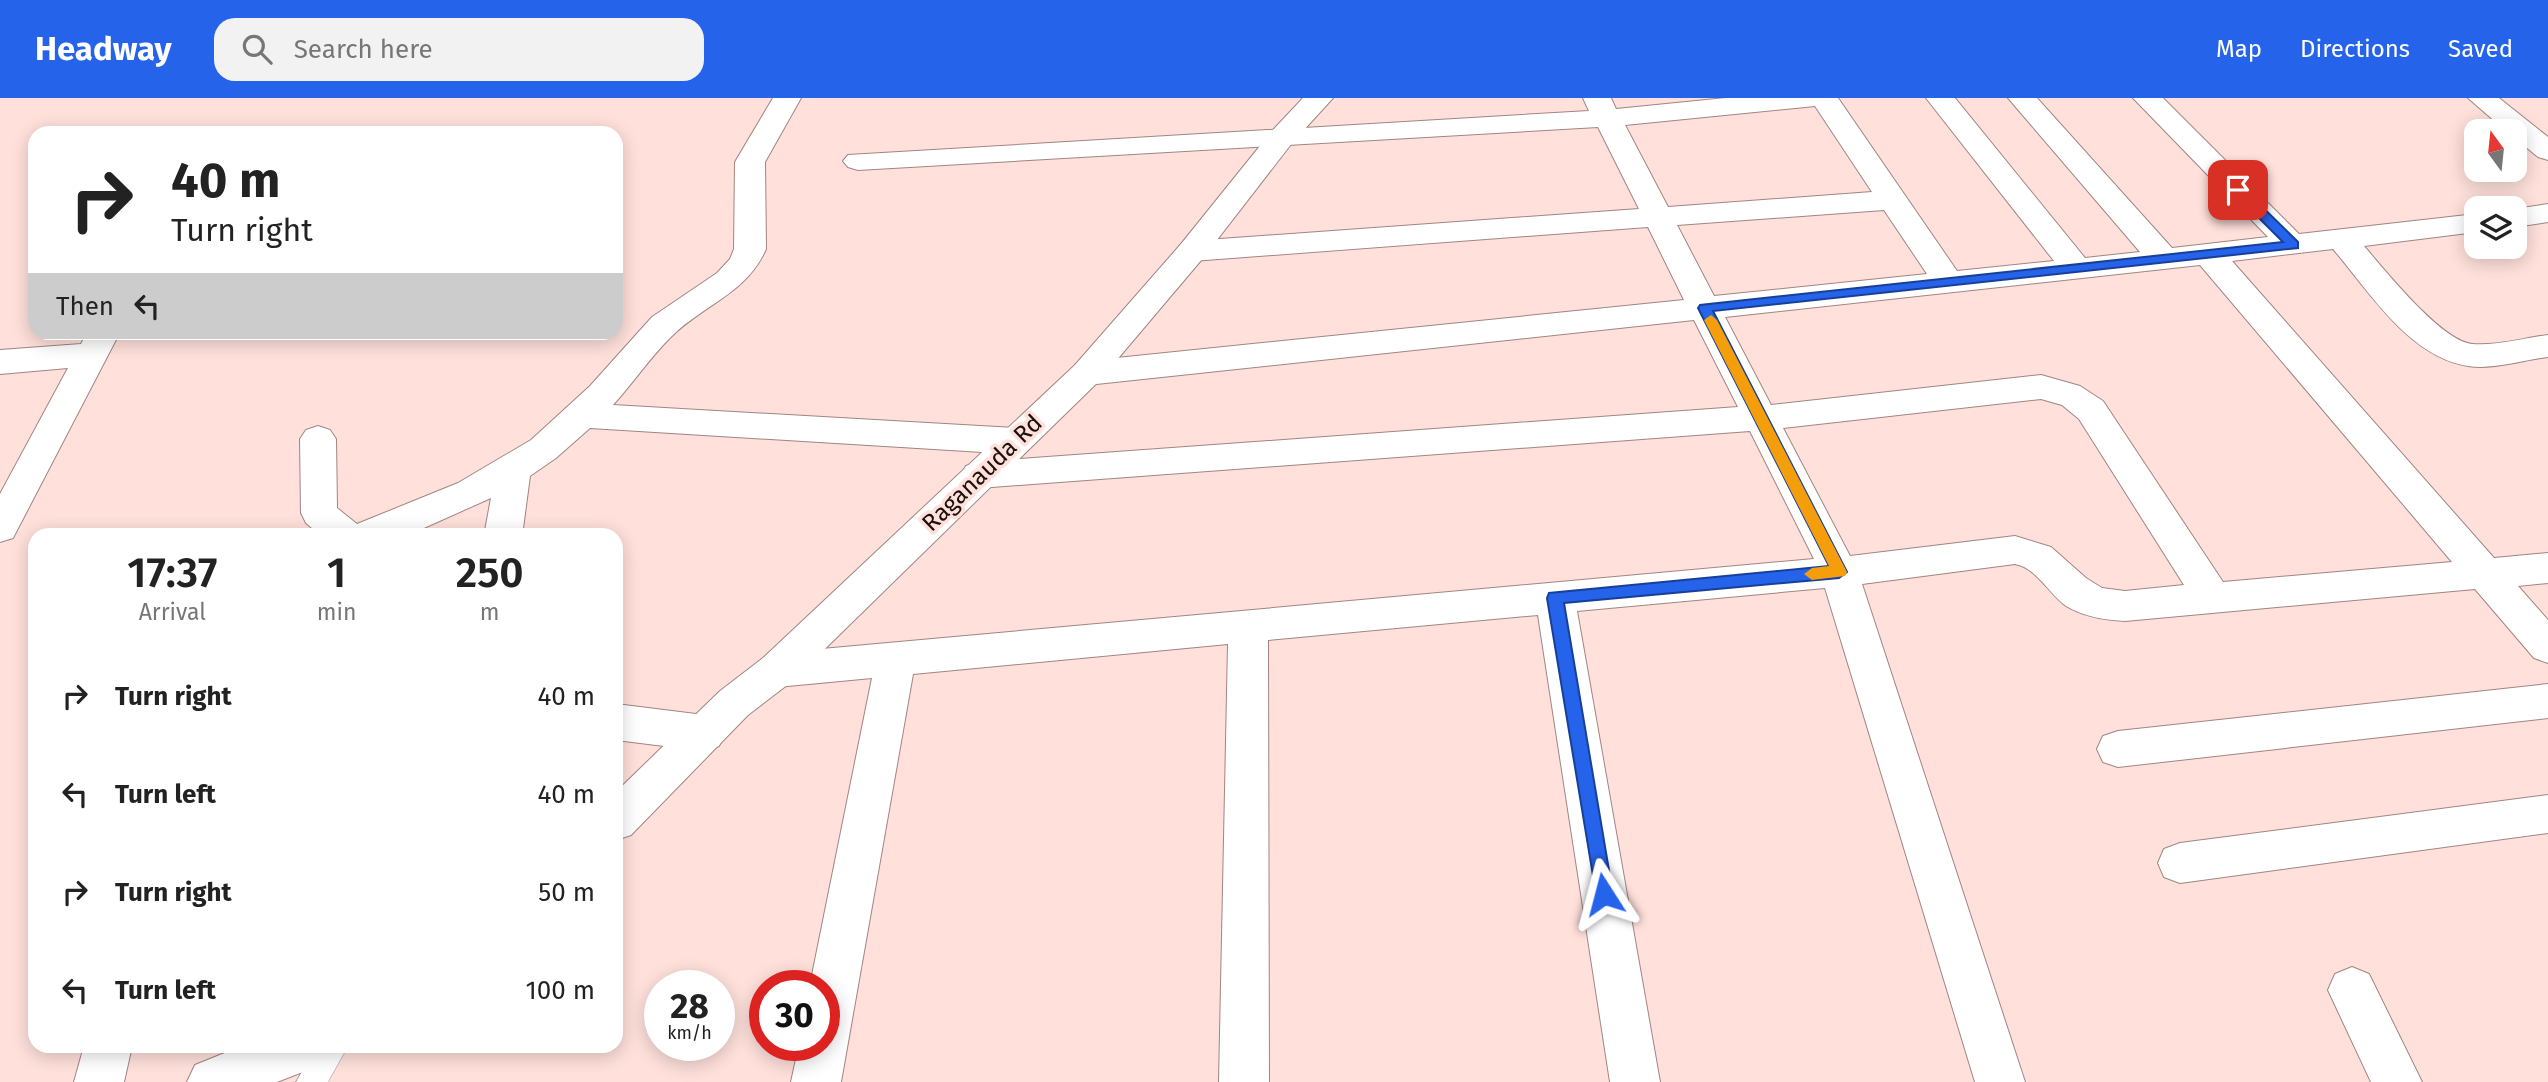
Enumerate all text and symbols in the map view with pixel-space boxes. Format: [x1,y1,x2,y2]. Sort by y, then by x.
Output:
search box [214,18,704,81]
text: Headway [35,29,172,69]
icon: search [238,30,276,68]
text: Search here [294,34,433,65]
text: Map [2216,35,2262,63]
text: Directions [2300,35,2410,63]
text: Saved [2448,35,2513,63]
north arrow [2464,119,2527,182]
map controls [2464,119,2527,259]
text: 40 m [171,151,280,210]
icon: right [56,154,147,245]
pin [2208,160,2268,220]
icon: arrive [2219,171,2257,209]
button: layers [2464,196,2527,259]
text: Turn right [171,211,313,249]
icon: left [128,287,166,325]
text: Then [56,291,114,322]
street label: Raganauda Rd [916,409,1048,537]
text: 17:37 [127,548,217,598]
text: 1 [327,548,346,598]
text: 250 [456,548,524,598]
text: Arrival [139,598,206,626]
text: min [317,598,356,626]
text: m [480,598,500,626]
icon: right [56,677,94,715]
text: Turn right [115,681,232,712]
text: 40 m [537,681,595,712]
icon: left [56,775,94,813]
text: Turn left [115,779,216,810]
text: 40 m [537,779,595,810]
position arrow [1567,857,1641,931]
icon: right [56,873,94,911]
text: Turn right [115,877,232,908]
text: 50 m [538,877,595,908]
speed limit sign: 30 [749,970,840,1061]
icon: left [56,971,94,1009]
text: Turn left [115,975,216,1006]
text: 100 m [526,975,595,1006]
text: 28 [670,985,709,1027]
text: km/h [667,1022,712,1044]

